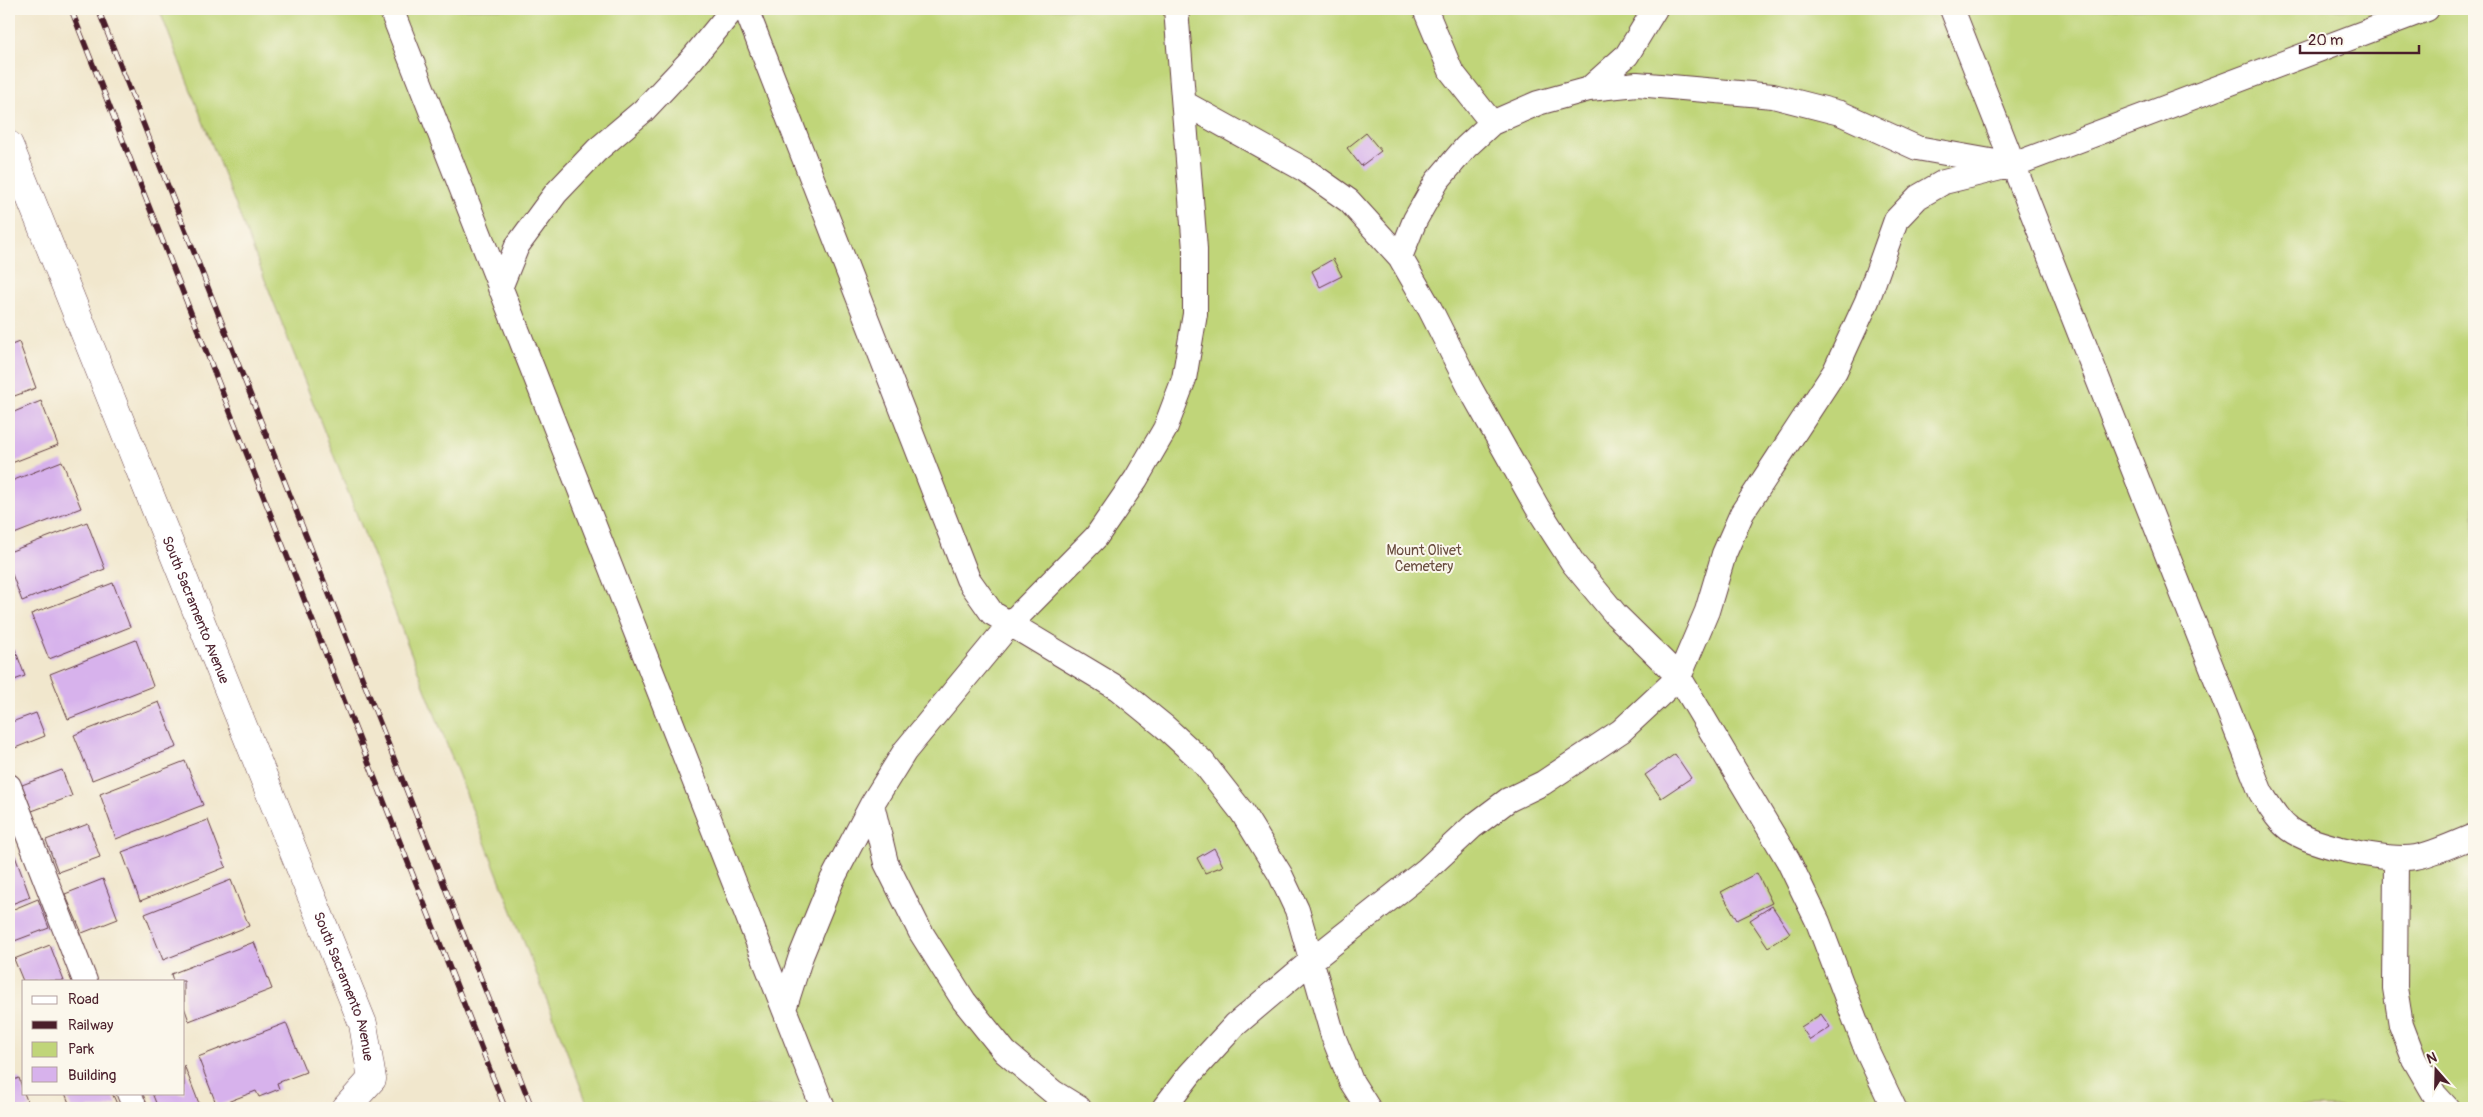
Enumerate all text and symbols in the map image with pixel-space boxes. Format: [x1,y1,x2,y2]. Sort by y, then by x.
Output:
scale bar [2300,22,2419,54]
text: 20 m [2308,31,2343,50]
street label: South Sacramento Avenue [158,534,233,686]
park label: Mount Olivet Cemetery [1386,542,1462,575]
street label: South Sacramento Avenue [310,909,377,1062]
legend [22,980,185,1094]
text: Road [68,990,99,1009]
text: Railway [68,1016,114,1035]
text: Park [68,1040,95,1059]
north arrow [2410,1044,2460,1094]
text: N [2424,1049,2439,1068]
text: Building [68,1066,116,1085]

